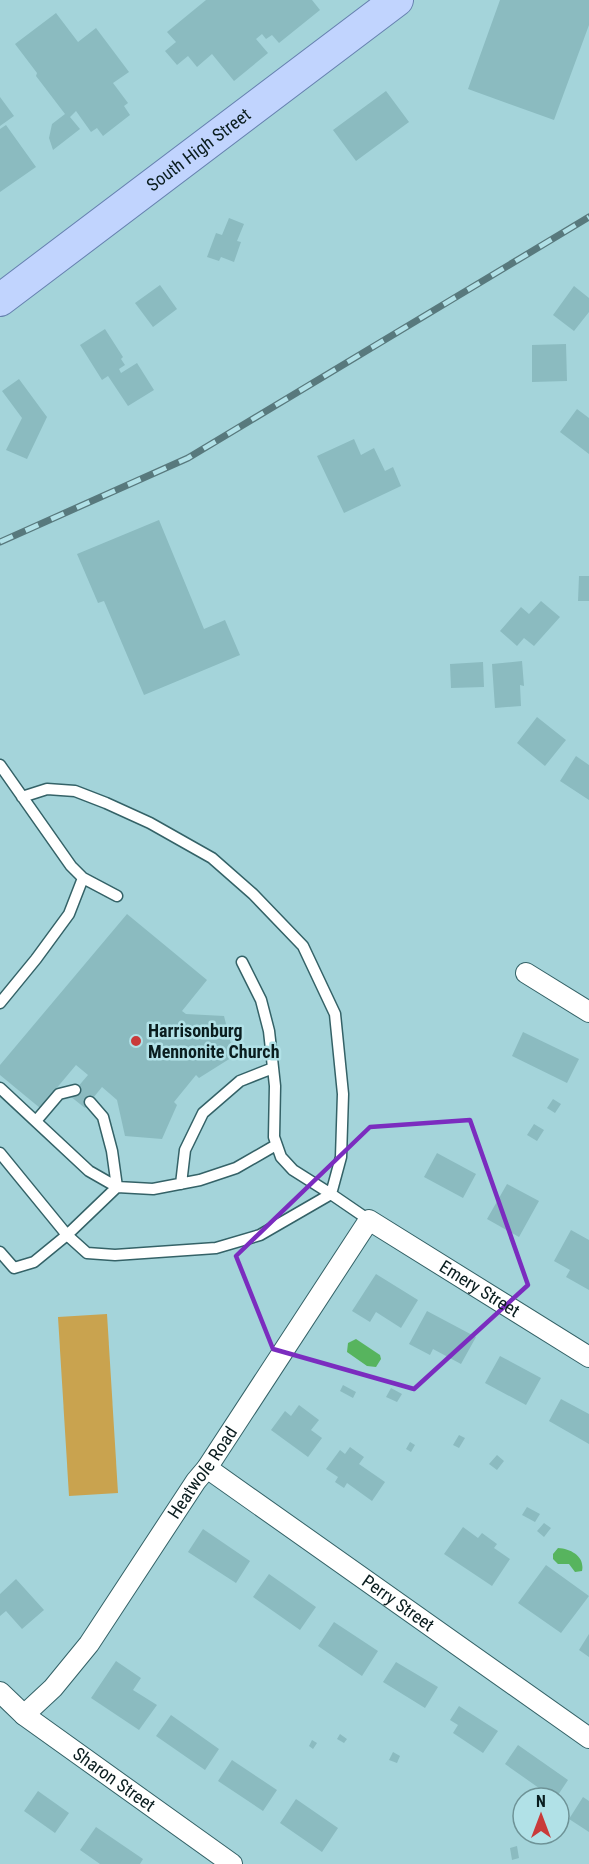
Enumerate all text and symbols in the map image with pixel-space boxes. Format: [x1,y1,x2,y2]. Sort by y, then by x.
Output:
street label: South High Street [142,104,254,195]
place label: Harrisonburg Mennonite Church [148,1020,280,1062]
marker: Harrisonburg Mennonite Church [129,1034,143,1048]
street label: Emery Street [436,1256,524,1321]
street label: Heatwole Road [163,1423,241,1522]
street label: Perry Street [358,1570,438,1635]
street label: Sharon Street [69,1743,160,1816]
north arrow [511,1786,571,1846]
text: N [536,1792,546,1811]

